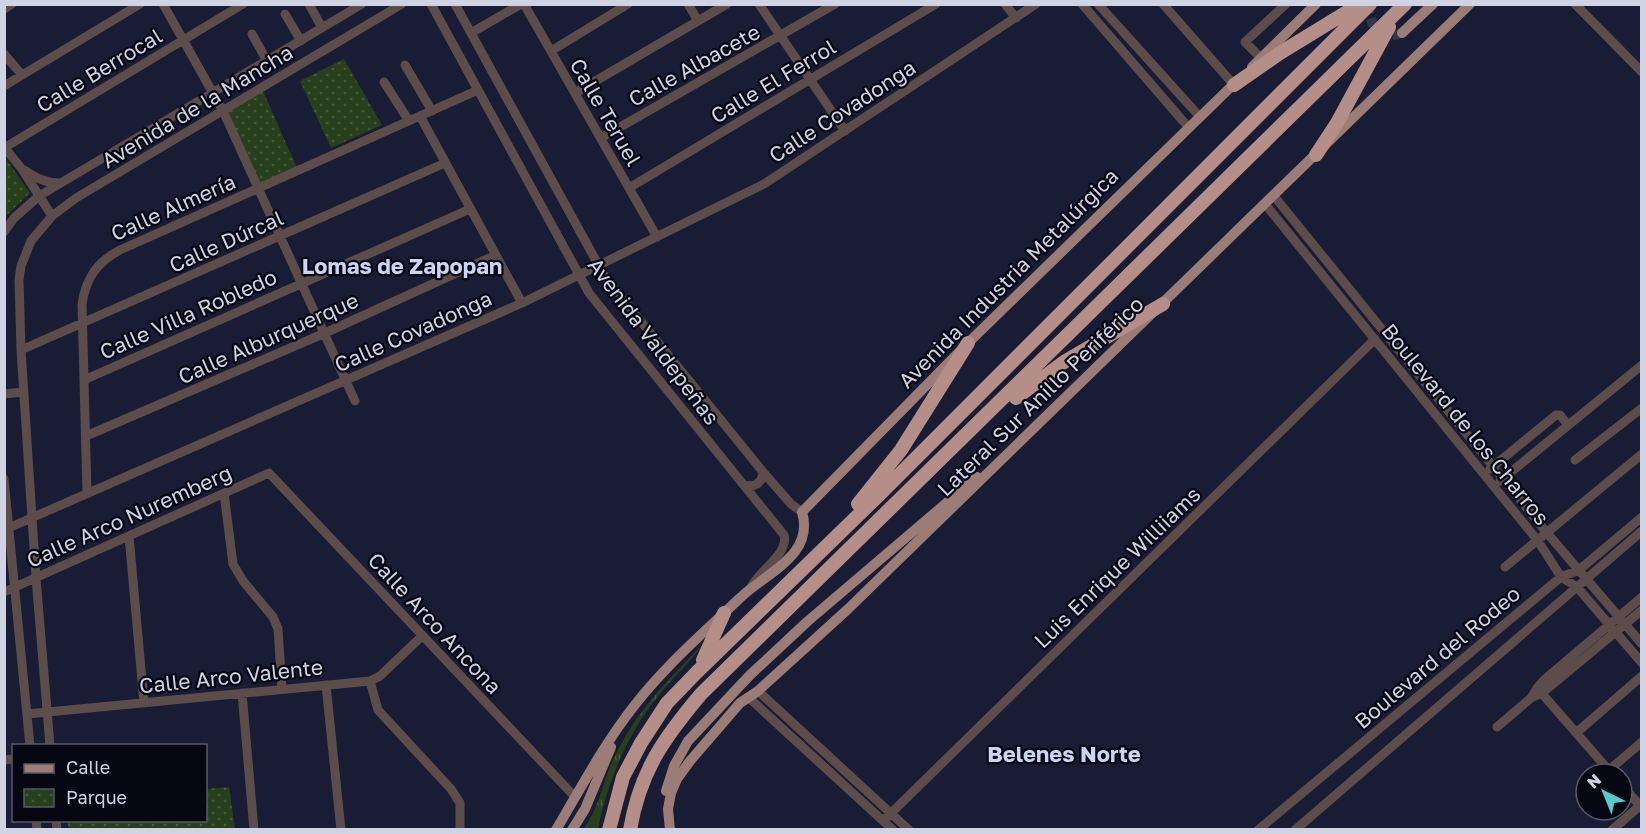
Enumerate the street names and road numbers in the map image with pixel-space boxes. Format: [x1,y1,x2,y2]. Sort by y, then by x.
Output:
street label: Calle Albacete [624,18,764,112]
street label: Calle Berrocal [32,22,166,118]
street label: Calle El Ferrol [706,33,840,129]
street label: Avenida de la Mancha [97,39,297,173]
street label: Calle Teruel [565,54,647,170]
street label: Calle Covadonga [764,54,920,168]
street label: Avenida Industria Metalúrgica [893,163,1123,393]
street label: Calle Almería [107,168,239,246]
street label: Calle Dúrcal [165,204,287,278]
street label: Avenida Valdepeñas [583,252,725,430]
street label: Calle Villa Robledo [96,263,280,365]
street label: Calle Covadonga [330,285,496,377]
street label: Calle Alburquerque [174,287,362,389]
street label: Lateral Sur Anillo Periférico [931,291,1149,501]
street label: Boulevard de los Charros [1377,318,1555,530]
street label: Calle Arco Nuremberg [23,459,235,573]
street label: Luis Enrique Williiams [1029,481,1205,653]
street label: Calle Arco Ancona [363,547,507,699]
street label: Boulevard del Rodeo [1349,580,1525,734]
street label: Calle Arco Valente [138,653,324,699]

